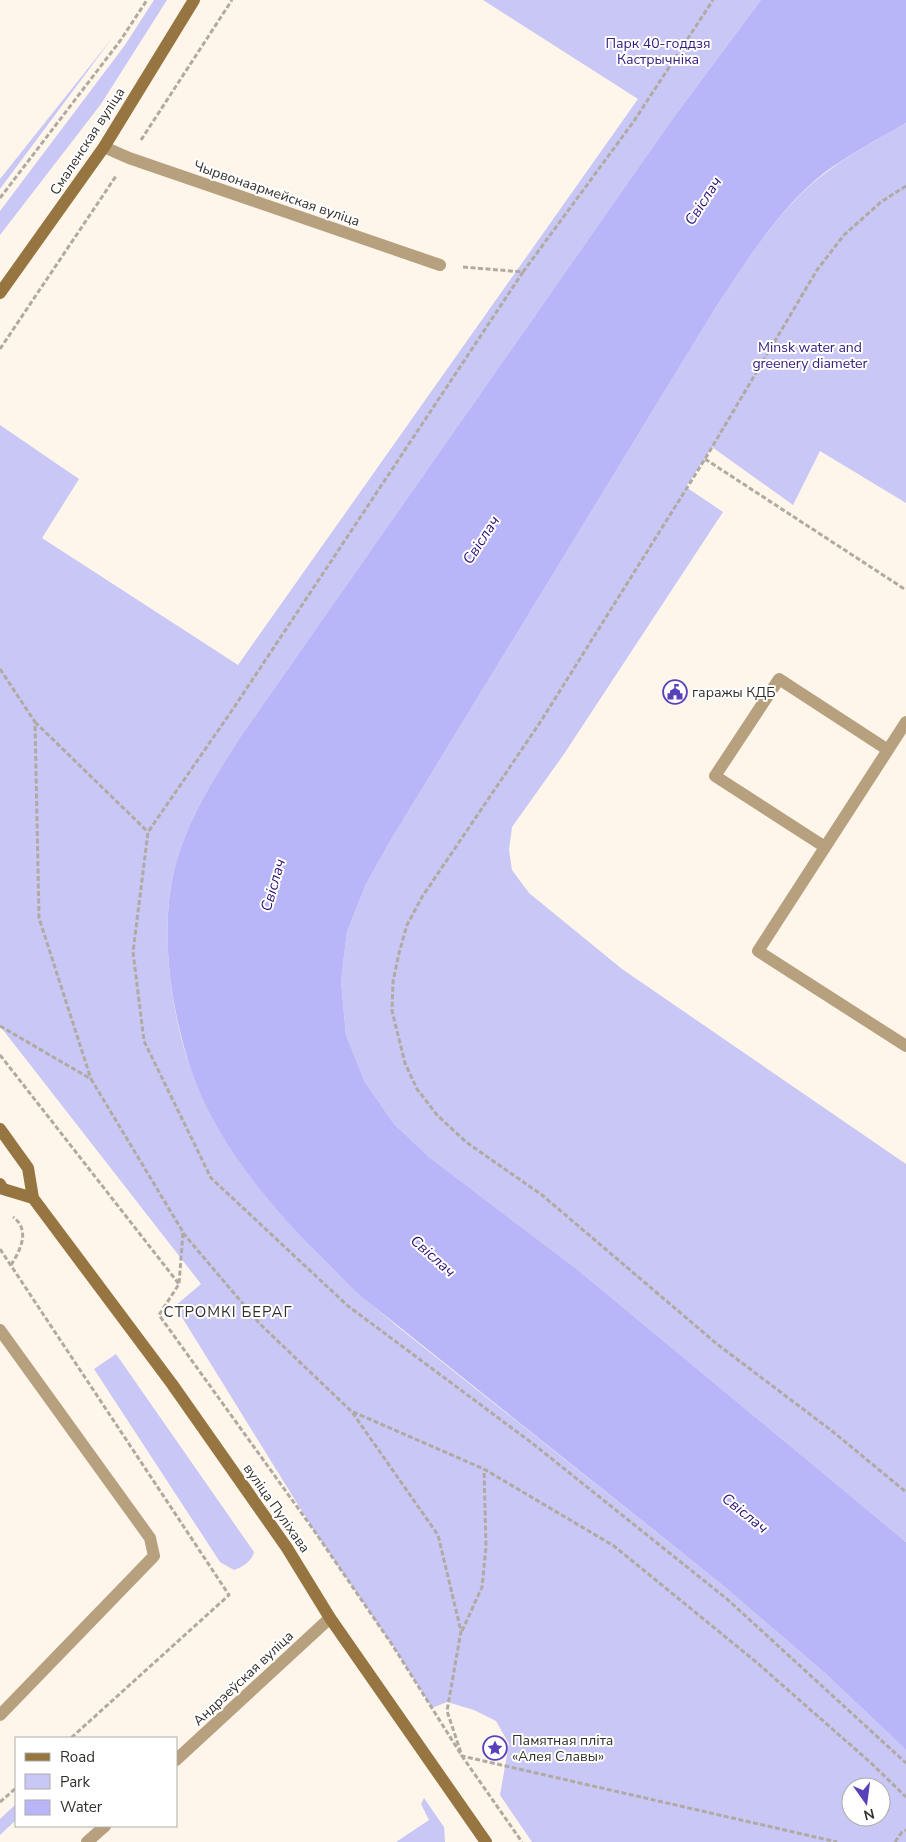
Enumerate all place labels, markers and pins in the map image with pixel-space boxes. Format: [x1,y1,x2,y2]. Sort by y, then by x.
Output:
public building icon: гаражы КДБ [662,679,688,705]
place label: гаражы КДБ [692,683,775,702]
place label: Памятная пліта «Алея Славы» [512,1731,613,1766]
place icon: Памятная пліта «Алея Славы» [482,1735,508,1761]

